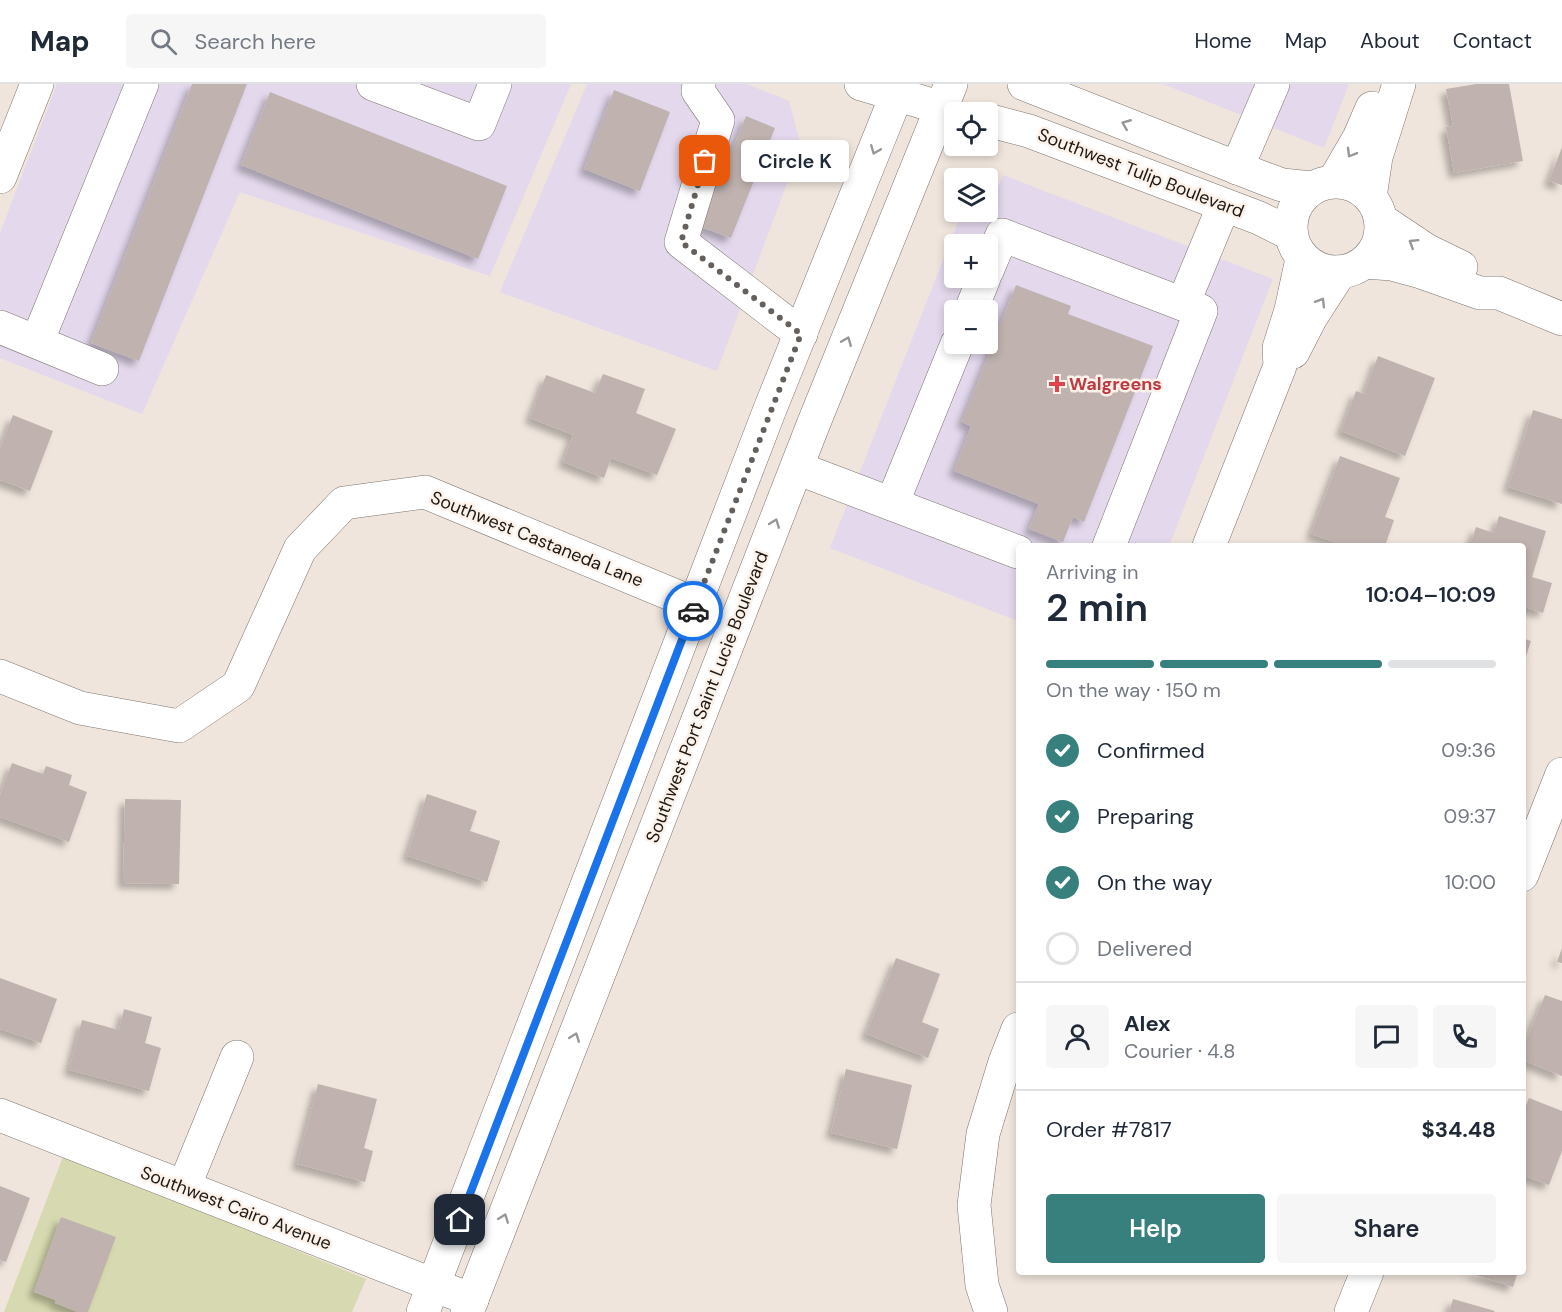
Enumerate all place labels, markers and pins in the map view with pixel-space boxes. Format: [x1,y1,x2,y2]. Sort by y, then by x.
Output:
pin [679,135,730,186]
callout: Circle K [741,140,849,182]
place label: Walgreens [1069,372,1162,396]
marker: Walgreens [1050,377,1064,391]
pin [434,1194,485,1245]

